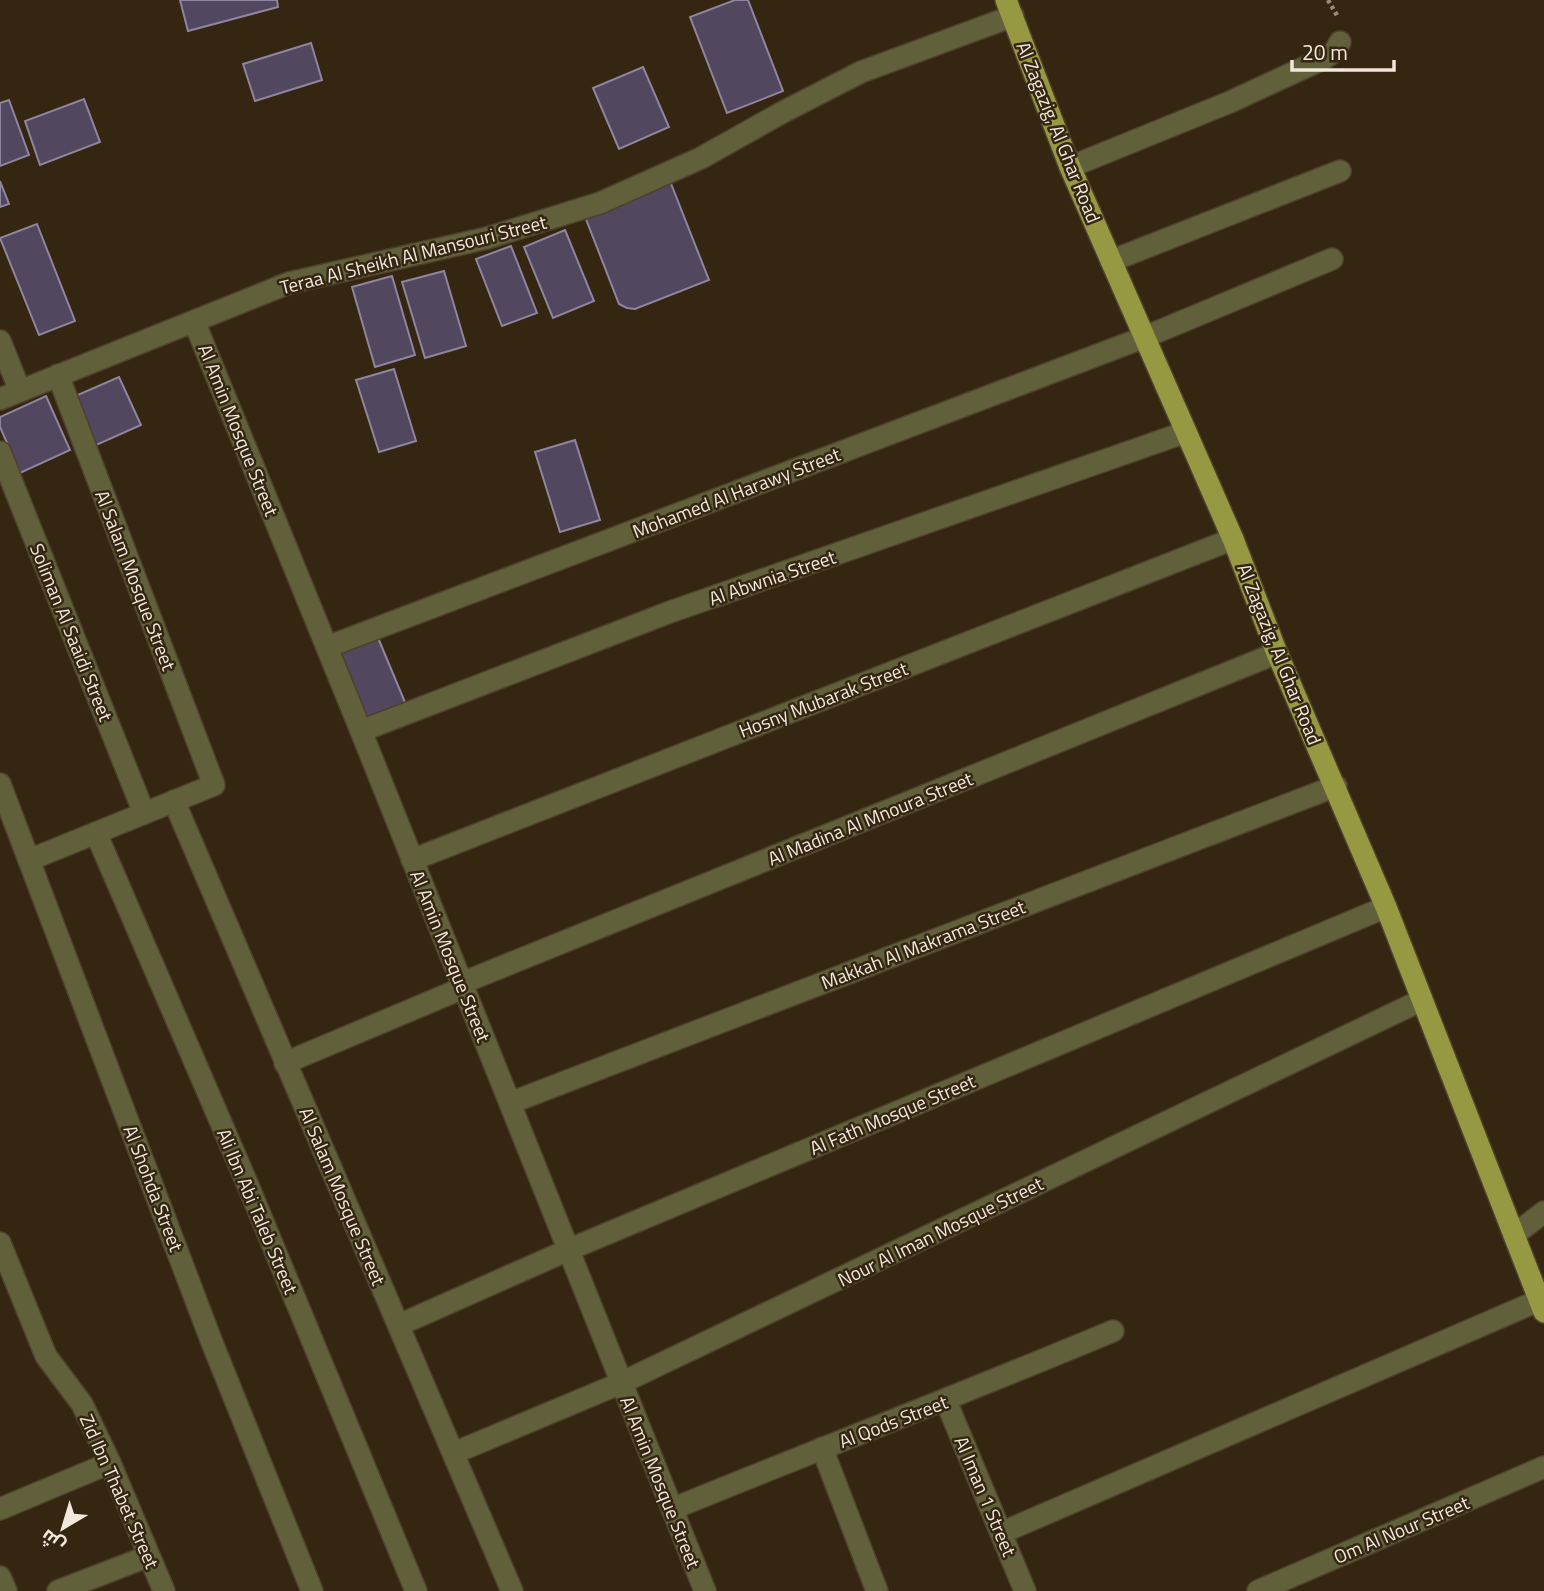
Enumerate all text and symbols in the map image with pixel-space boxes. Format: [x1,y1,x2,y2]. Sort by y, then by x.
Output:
scale bar [1292,28,1394,72]
text: 20 m [1302,36,1348,68]
street label: Al Zagazig, Al Ghar Road [1009,37,1109,227]
street label: Teraa Al Sheikh Al Mansouri Street [277,207,550,301]
street label: Al Amin Mosque Street [191,340,287,521]
street label: Mohamed Al Harawy Street [628,439,844,545]
street label: Al Salam Mosque Street [88,486,184,675]
street label: Soliman Al Saaidi Street [23,539,121,726]
street label: Al Abwnia Street [705,542,840,612]
street label: Al Zagazig, Al Ghar Road [1230,559,1330,749]
street label: Hosny Mubarak Street [734,653,912,745]
street label: Al Madina Al Mnoura Street [763,763,977,872]
street label: Al Amin Mosque Street [403,866,499,1047]
street label: Makkah Al Makrama Street [817,892,1030,996]
street label: Al Fath Mosque Street [805,1066,980,1162]
street label: Al Salam Mosque Street [292,1102,394,1290]
street label: Al Shohda Street [117,1121,192,1256]
street label: Ali Ibn Abi Taleb Street [210,1124,306,1299]
street label: Nour Al Iman Mosque Street [832,1168,1048,1293]
street label: Al Qods Street [834,1387,952,1455]
street label: Al Amin Mosque Street [613,1392,709,1573]
street label: Zid Ibn Thabet Street [73,1409,167,1573]
street label: Al Iman 1 Street [948,1431,1025,1561]
street label: Om Al Nour Street [1329,1487,1474,1571]
north arrow [28,1493,98,1563]
text: ش [34,1523,71,1561]

